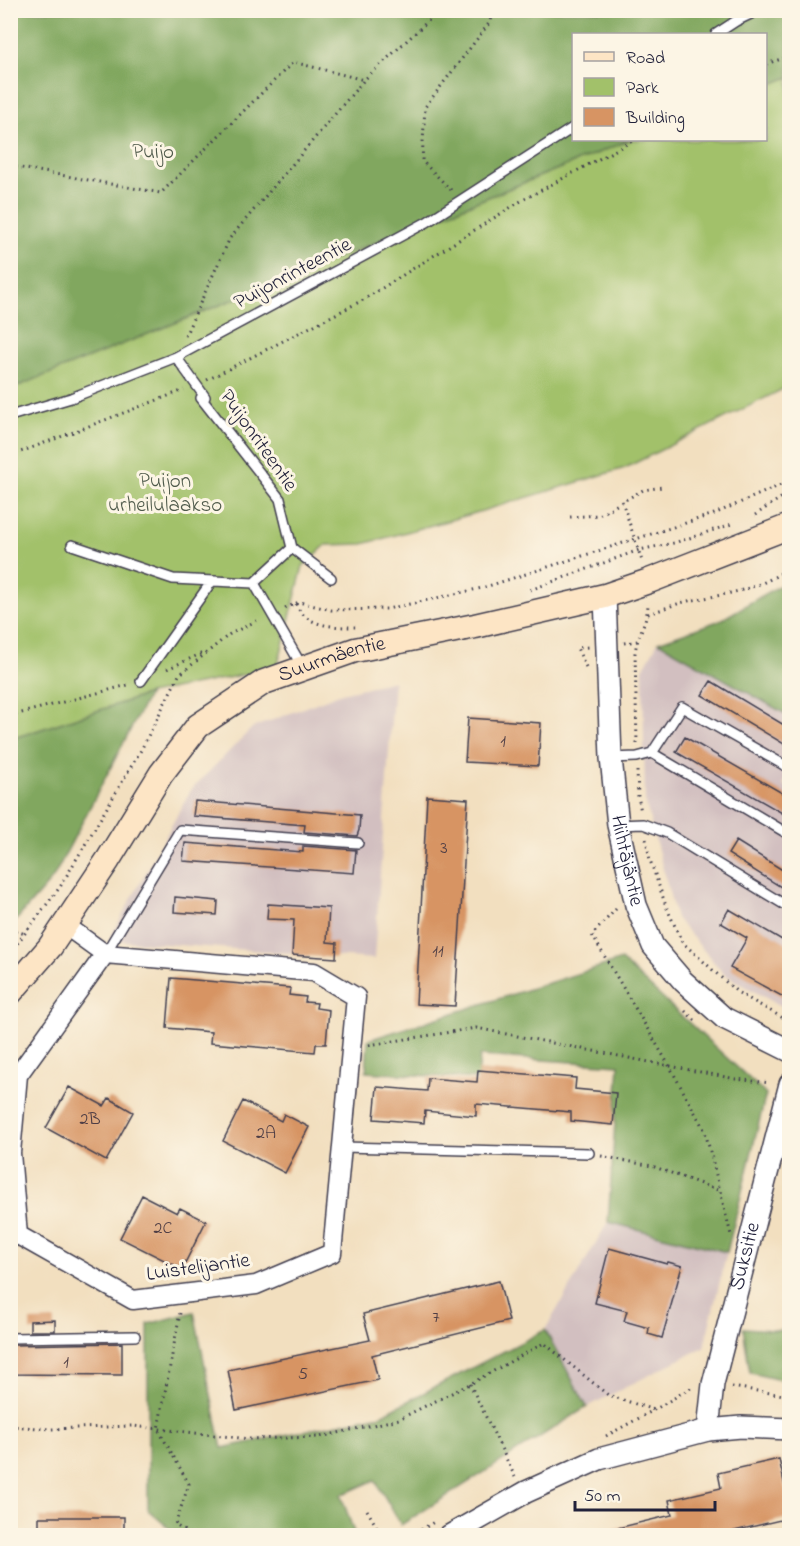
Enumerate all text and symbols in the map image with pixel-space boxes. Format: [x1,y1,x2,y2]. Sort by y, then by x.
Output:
legend [572,33,767,141]
text: Road [626,46,665,72]
text: Park [626,76,659,102]
text: Building [625,106,685,133]
park label: Puijo [132,138,174,168]
street label: Puijonrinteentie [229,230,358,318]
street label: Puijonriteentie [212,384,305,499]
park label: Puijon urheilulaakso [108,467,222,521]
street label: Suurmäentie [274,629,388,691]
house number: 1 [500,729,506,755]
street label: Hiihtäjäntie [602,814,651,910]
house number: 3 [440,836,448,862]
house number: 11 [432,939,444,965]
house number: 2B [79,1107,101,1133]
house number: 2A [256,1121,276,1147]
house number: 2C [154,1216,173,1242]
street label: Suksitie [723,1219,769,1294]
street label: Luistelijantie [144,1246,252,1290]
house number: 7 [432,1305,440,1331]
house number: 1 [63,1350,69,1376]
house number: 5 [298,1362,308,1388]
scale bar [575,1474,714,1512]
text: 50 m [584,1484,621,1510]

